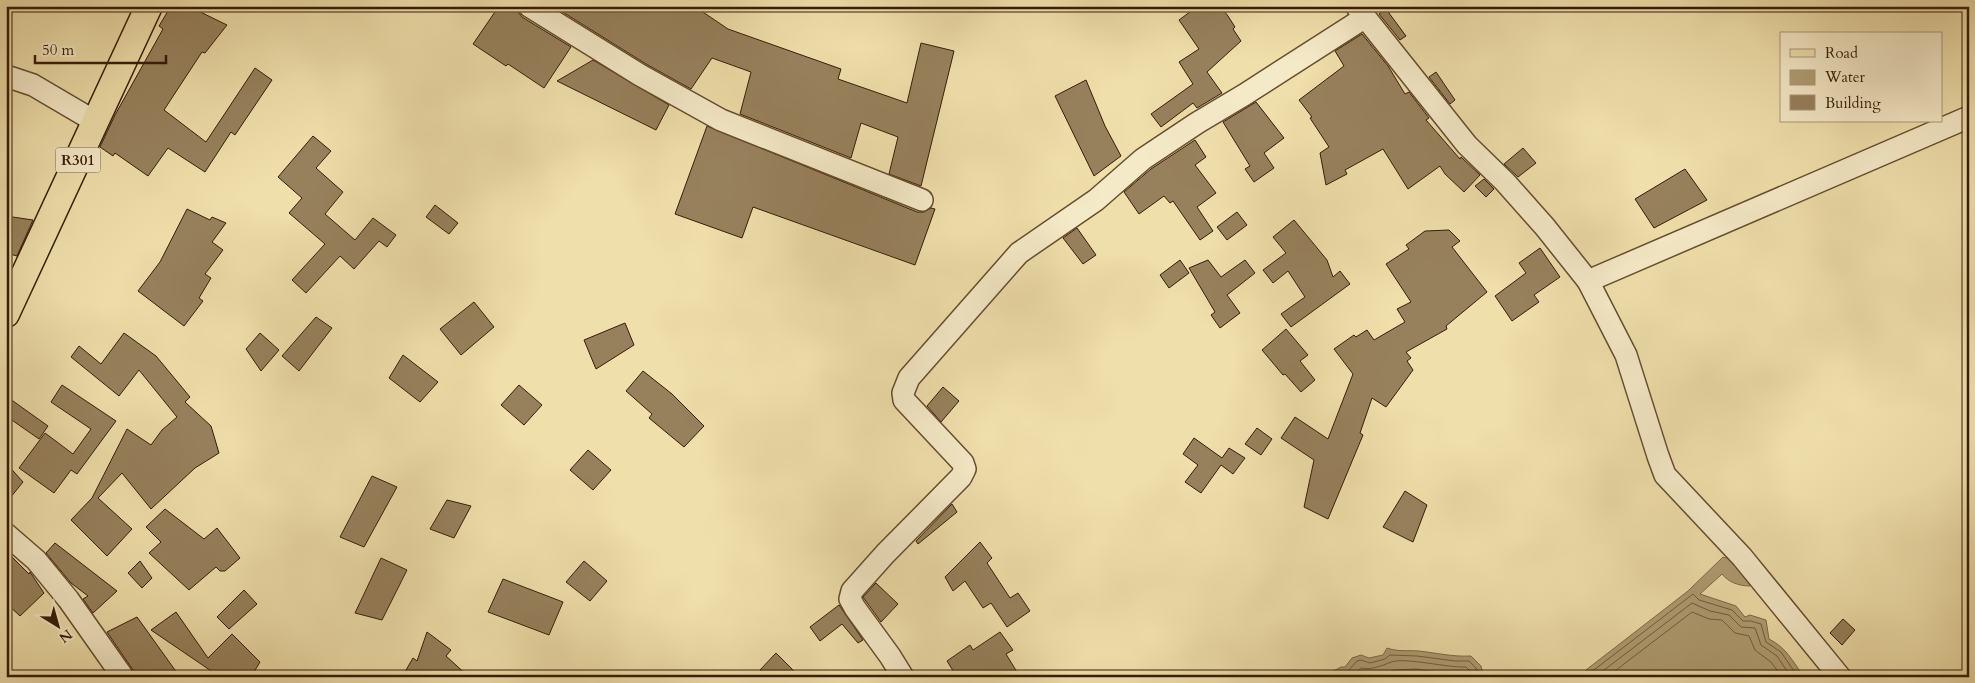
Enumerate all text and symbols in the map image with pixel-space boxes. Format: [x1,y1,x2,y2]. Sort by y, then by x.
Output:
scale bar [35,32,166,64]
legend [1780,32,1942,122]
text: 50 m [42,40,74,60]
text: Road [1825,43,1858,63]
text: Water [1824,67,1866,87]
text: Building [1825,93,1881,113]
road number: R301 [56,148,100,172]
north arrow [32,600,82,650]
text: N [55,625,76,647]

